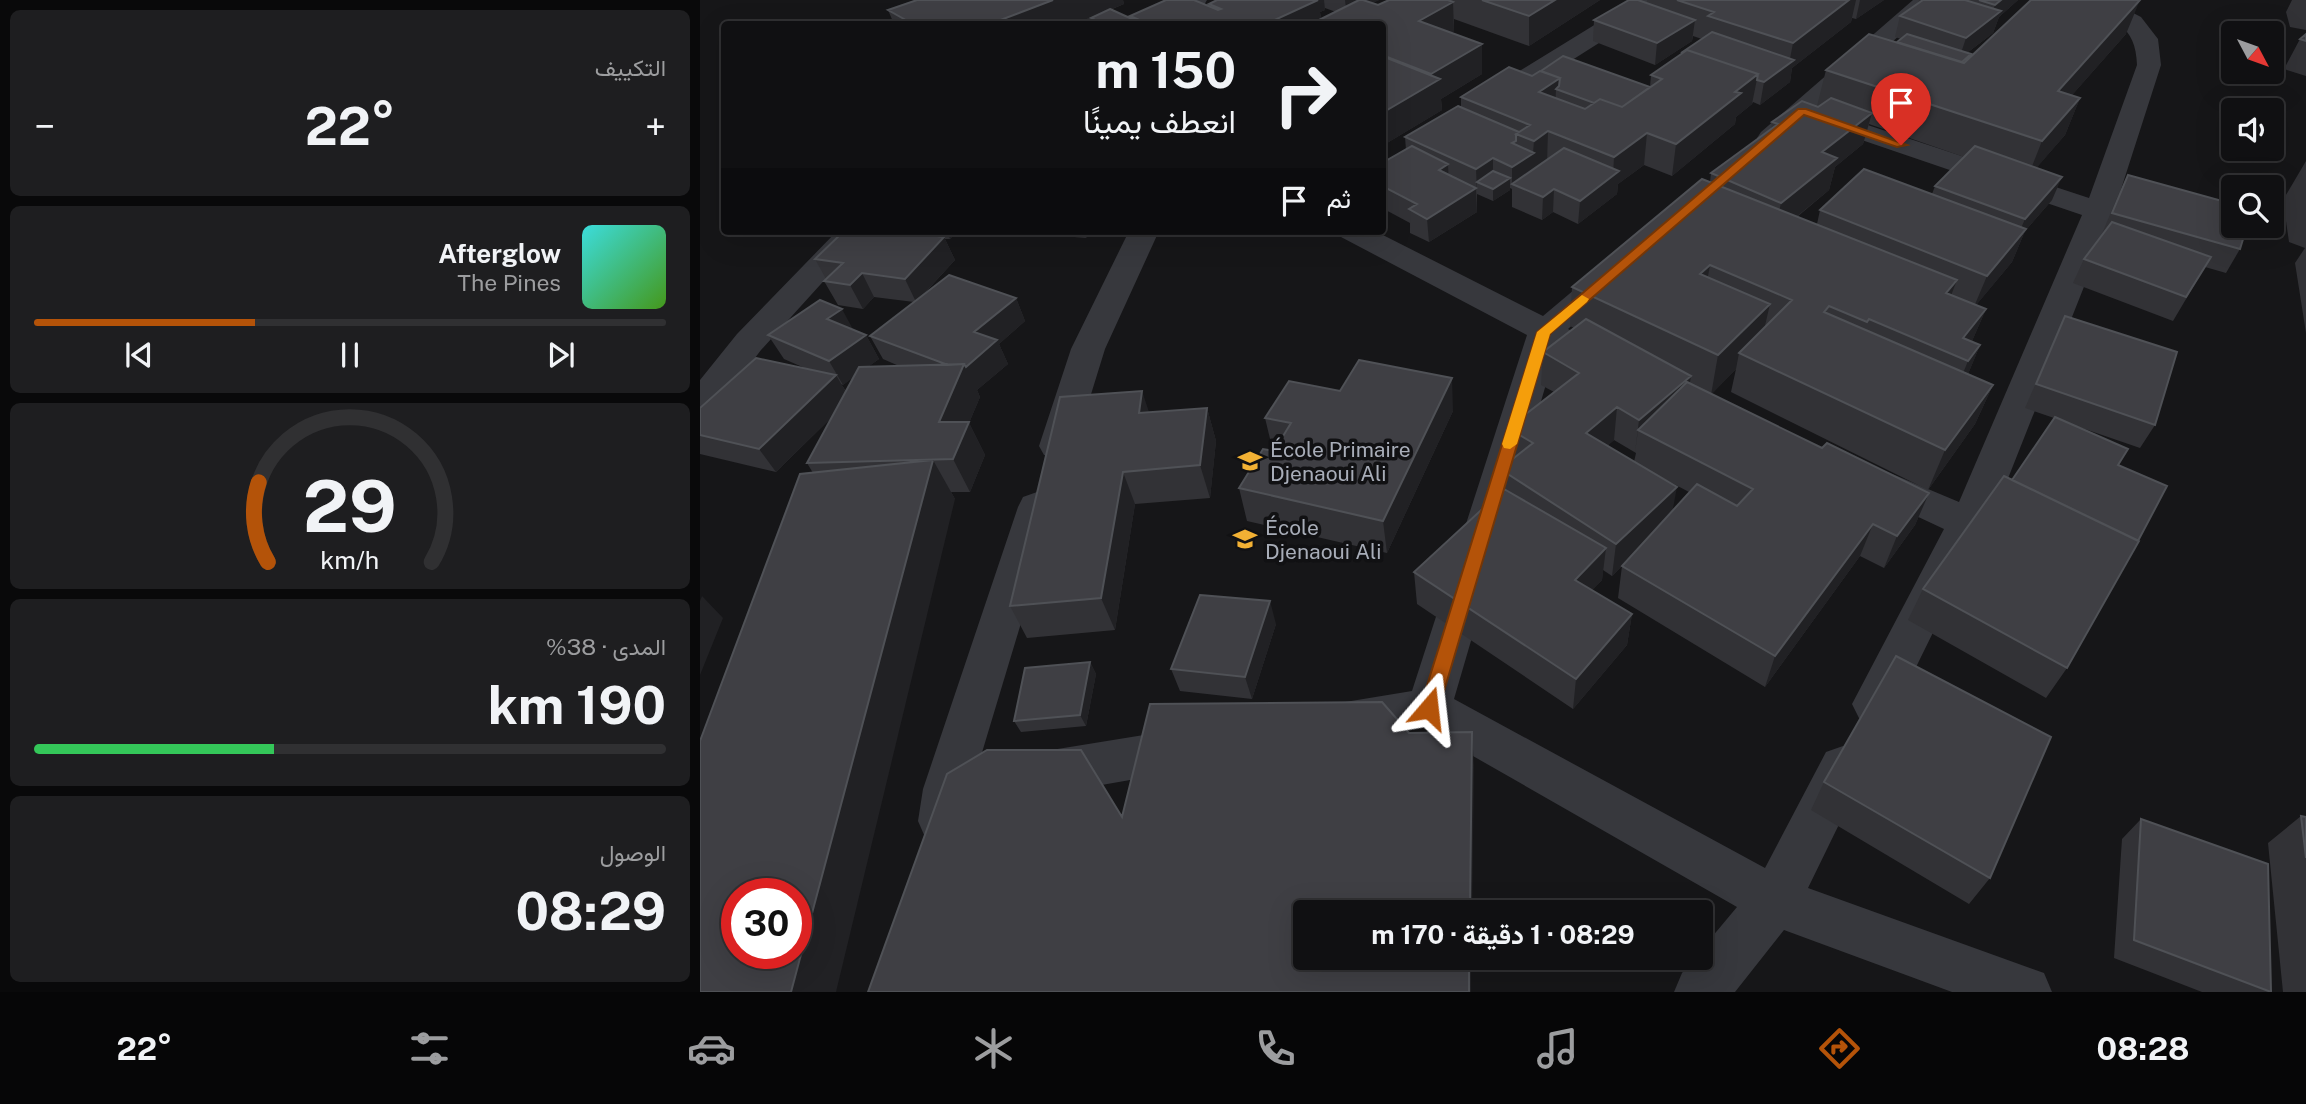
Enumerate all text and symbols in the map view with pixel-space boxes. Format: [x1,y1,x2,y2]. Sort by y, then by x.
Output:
north arrow [2221,21,2284,84]
map controls [2221,21,2284,238]
text: 150 m [1095,41,1236,99]
icon: right [1260,49,1351,140]
text: التكييف [595,54,666,81]
pin [1871,73,1931,145]
icon: arrive [1882,84,1920,122]
text: 22° [305,96,395,157]
button: sound [2221,98,2284,161]
text: انعطف يمينًا [1083,103,1236,140]
text: − [34,104,55,149]
text: + [645,104,666,149]
button: search [2221,175,2284,238]
icon: arrive [1275,182,1313,220]
text: ثم [1327,183,1351,214]
text: Afterglow [438,238,561,269]
text: The Pines [457,269,561,296]
icon: previous [120,336,158,374]
icon: pause [331,336,369,374]
icon: next [542,336,580,374]
place label: École Primaire Djenaoui Ali [1270,437,1411,486]
school or university icon: École Primaire Djenaoui Ali [1236,447,1264,475]
text: 29 [303,463,397,548]
place label: École Djenaoui Ali [1265,515,1382,564]
school or university icon: École Djenaoui Ali [1231,525,1259,553]
text: km/h [321,545,379,575]
text: المدى · 38% [546,633,666,660]
position arrow [1392,671,1466,745]
text: 190 km [488,675,666,736]
text: الوصول [600,839,666,866]
speed limit sign: 30 [721,878,812,969]
text: 08:29 [515,881,666,942]
text: 08:29 · 1 دقيقة · 170 m [1371,919,1635,950]
icon: filters [405,1024,454,1073]
icon: car [687,1024,736,1073]
icon: climate [969,1024,1018,1073]
icon: phone [1251,1024,1300,1073]
icon: music [1533,1024,1582,1073]
icon: directions [1815,1024,1864,1073]
text: 22° [116,1030,172,1067]
text: 08:28 [2097,1030,2190,1067]

